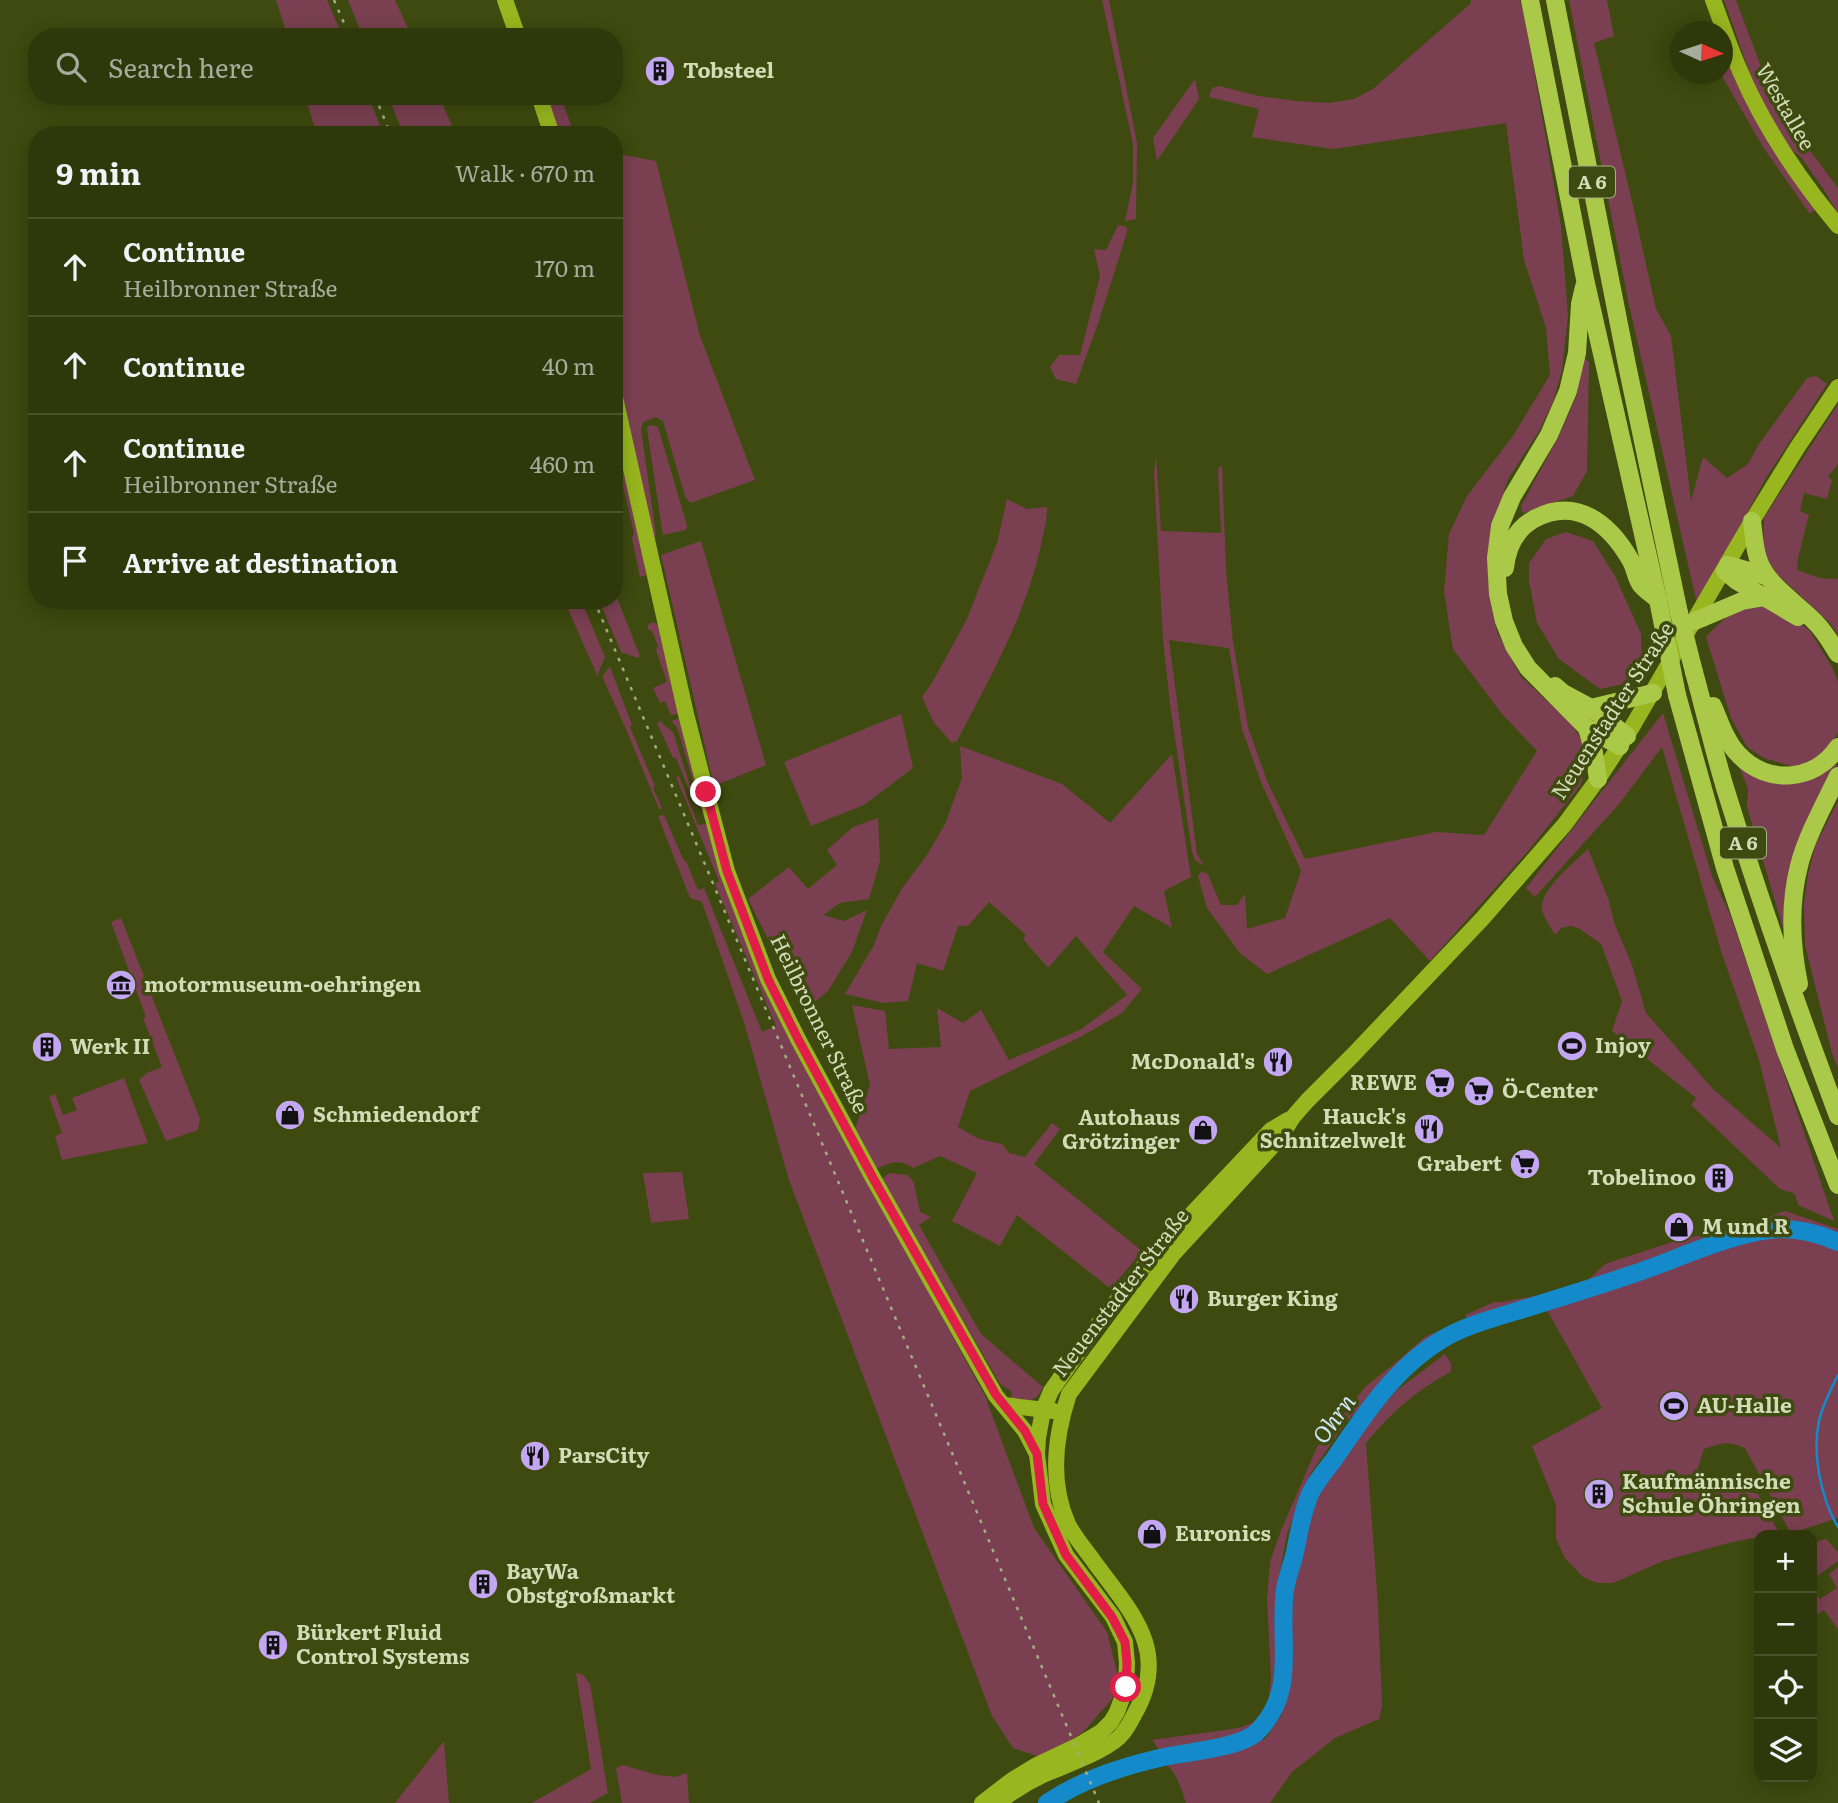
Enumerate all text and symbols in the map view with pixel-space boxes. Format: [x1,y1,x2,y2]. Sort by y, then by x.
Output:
north arrow [1670,21,1733,84]
search box [28,28,623,105]
text: Search here [108,47,254,86]
icon: search [52,48,90,86]
place label: Tobsteel [683,53,775,84]
building icon: Tobsteel [643,54,677,88]
street label: Westallee [1750,56,1825,155]
text: 9 min [56,150,141,194]
text: Walk · 670 m [455,155,595,189]
road number: A 6 [1569,166,1615,198]
text: Continue [123,231,245,270]
icon: ahead [56,248,94,286]
text: 170 m [534,250,595,284]
text: Heilbronner Straße [123,270,337,304]
icon: ahead [56,346,94,384]
text: Continue [123,346,245,385]
text: 40 m [542,348,595,382]
text: Continue [123,427,245,466]
icon: ahead [56,444,94,482]
text: 460 m [530,446,595,480]
text: Heilbronner Straße [123,466,337,500]
icon: arrive [56,542,94,580]
text: Arrive at destination [123,542,398,581]
street label: Neuenstadter Straße [1542,615,1680,805]
route end [690,776,721,807]
road number: A 6 [1720,828,1766,858]
street label: Heilbronner Straße [764,928,878,1118]
place label: motormuseum-oehringen [144,967,422,998]
museum icon: motormuseum-oehringen [104,968,138,1002]
place label: Injoy [1595,1028,1651,1059]
place label: Werk II [70,1029,150,1060]
sports icon: Injoy [1555,1029,1589,1063]
building icon: Werk II [30,1030,64,1064]
place label: McDonald's [1131,1044,1255,1075]
restaurant icon: McDonald's [1261,1045,1295,1079]
place label: REWE [1350,1065,1417,1096]
supermarket icon: REWE [1423,1066,1457,1100]
place label: Ö-Center [1502,1073,1598,1104]
supermarket icon: Ö-Center [1462,1074,1496,1108]
place label: Schmiedendorf [313,1097,481,1128]
shop icon: Schmiedendorf [273,1098,307,1132]
place label: Hauck's Schnitzelwelt [1260,1099,1407,1154]
place label: Autohaus Grötzinger [1062,1100,1181,1155]
restaurant icon: Hauck's Schnitzelwelt [1412,1112,1446,1146]
shop icon: Autohaus Grötzinger [1186,1113,1220,1147]
place label: Grabert [1417,1146,1503,1177]
supermarket icon: Grabert [1508,1147,1542,1181]
place label: Tobelinoo [1588,1160,1696,1191]
building icon: Tobelinoo [1702,1161,1736,1195]
street label: Neuenstadter Straße [1043,1201,1195,1382]
place label: M und R [1702,1209,1790,1240]
shop icon: M und R [1662,1210,1696,1244]
place label: Burger King [1207,1281,1338,1312]
restaurant icon: Burger King [1167,1282,1201,1316]
water label: Ohrn [1303,1386,1362,1450]
place label: AU-Halle [1697,1388,1792,1419]
sports icon: AU-Halle [1657,1389,1691,1423]
place label: ParsCity [558,1438,649,1469]
restaurant icon: ParsCity [518,1439,552,1473]
place label: Kaufmännische Schule Öhringen [1622,1464,1801,1519]
building icon: Kaufmännische Schule Öhringen [1582,1477,1616,1511]
place label: Euronics [1175,1516,1271,1547]
shop icon: Euronics [1135,1517,1169,1551]
map controls [1754,1530,1817,1782]
button: + [1754,1530,1817,1593]
place label: BayWa Obstgroßmarkt [506,1554,676,1609]
building icon: BayWa Obstgroßmarkt [466,1567,500,1601]
button: − [1754,1593,1817,1656]
place label: Bürkert Fluid Control Systems [296,1615,470,1670]
building icon: Bürkert Fluid Control Systems [256,1628,290,1662]
button: locate [1754,1656,1817,1719]
route start [1110,1671,1141,1702]
button: layers [1754,1719,1817,1782]

